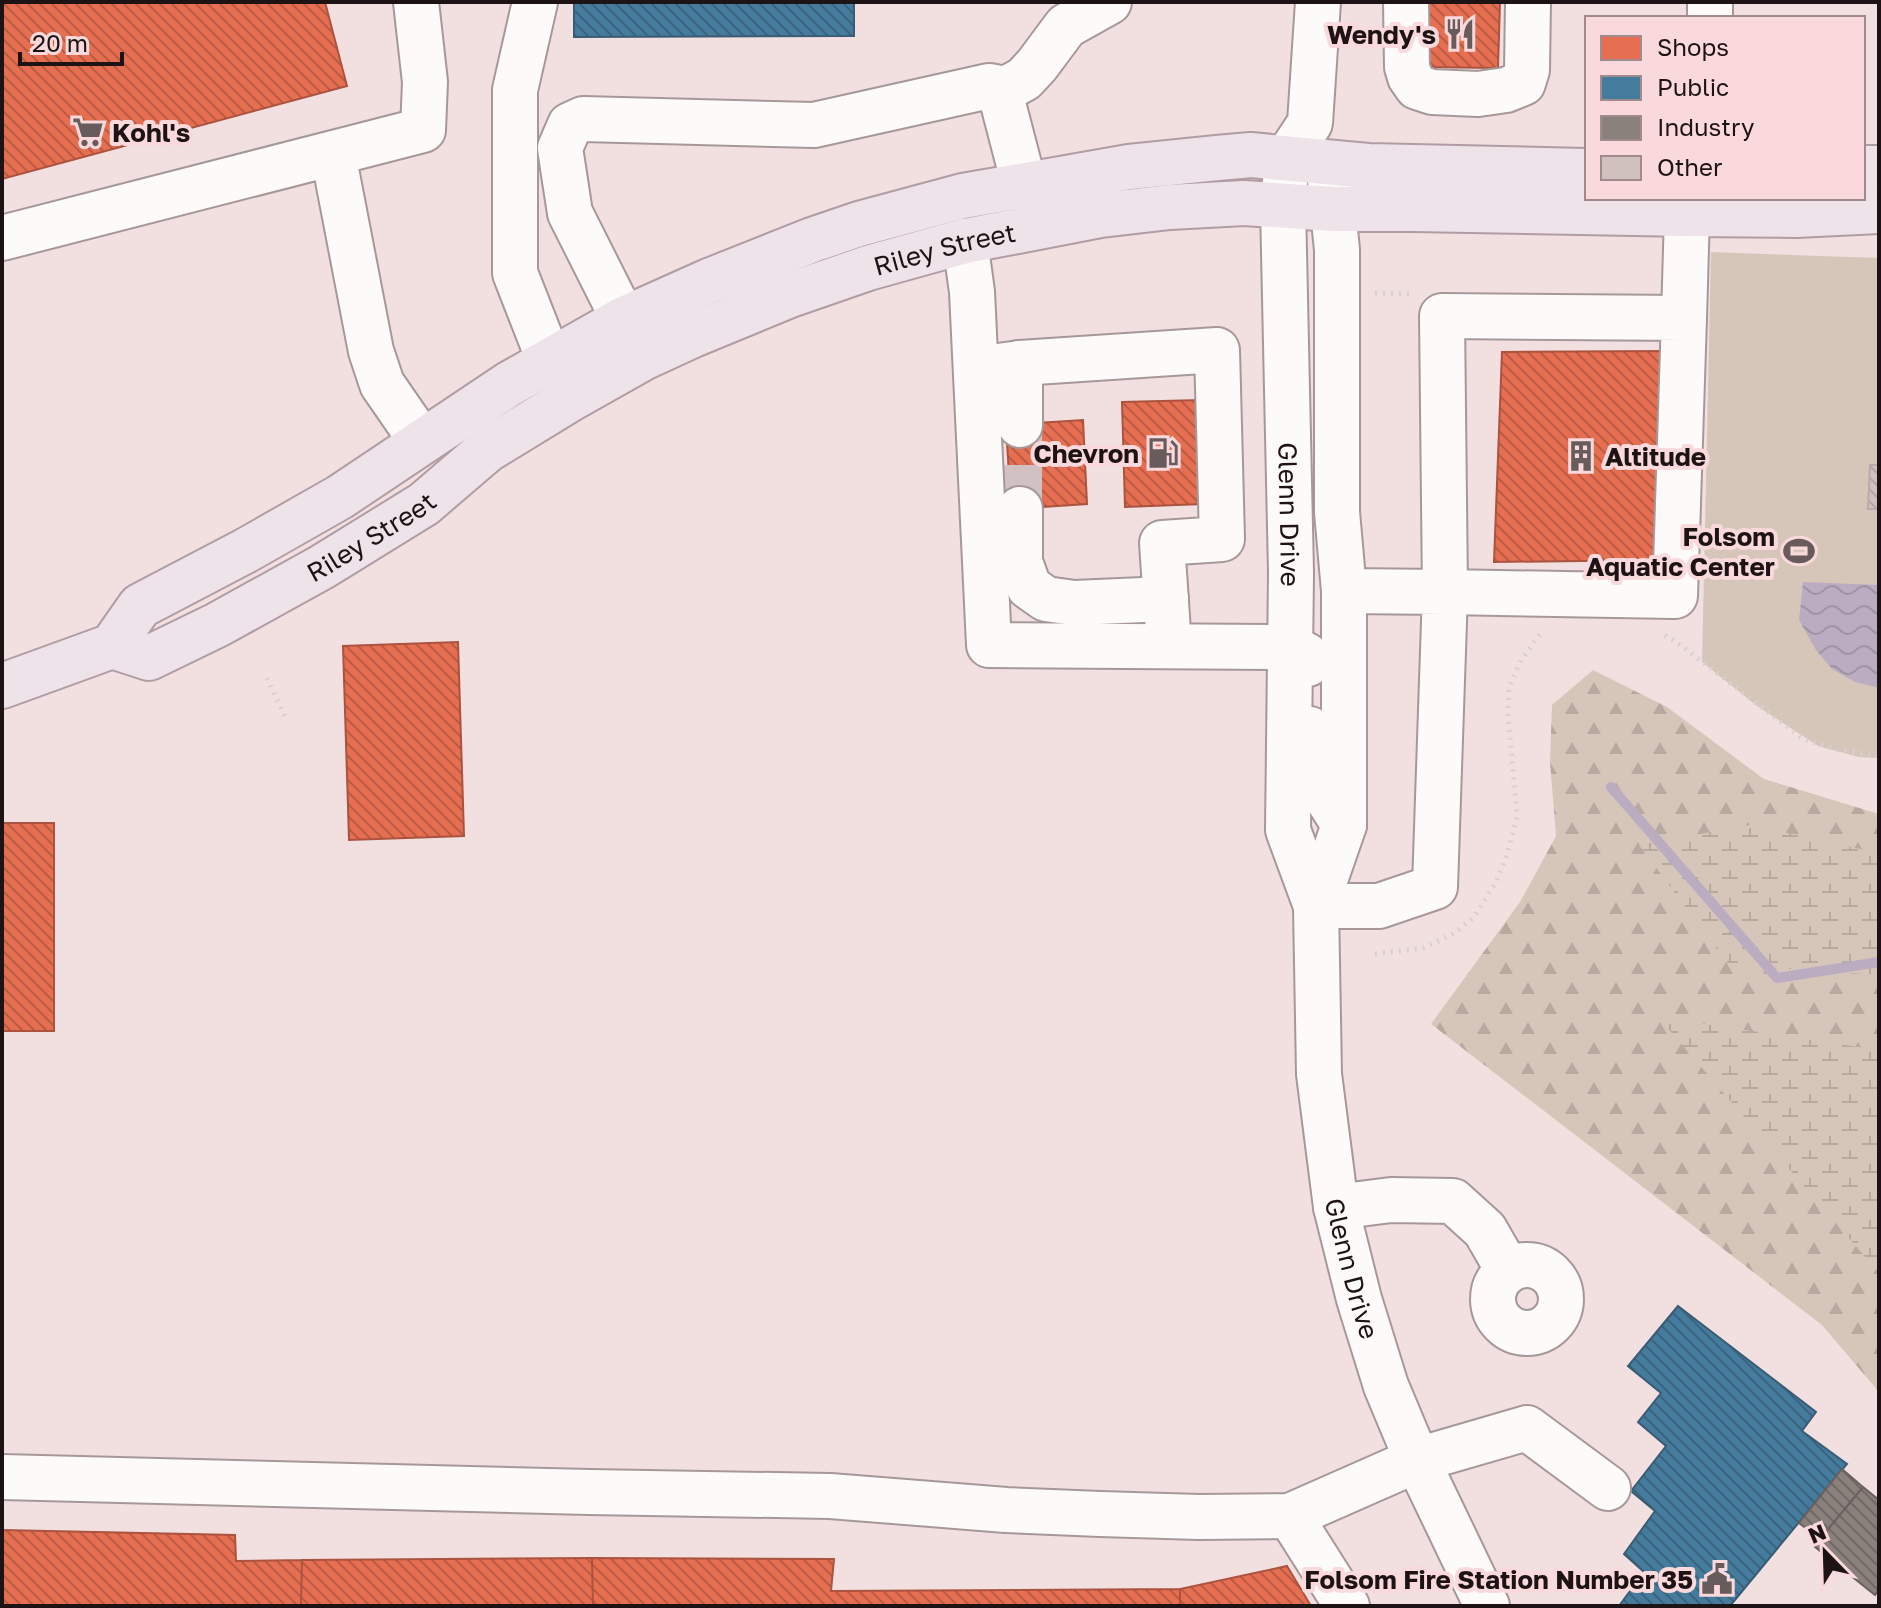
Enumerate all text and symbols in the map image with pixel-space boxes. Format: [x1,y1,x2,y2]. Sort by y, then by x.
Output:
scale bar [20,16,122,66]
legend [1585,16,1865,200]
restaurant icon: Wendy's [1443,17,1477,51]
place label: Wendy's [1327,19,1436,50]
text: 20 m [32,28,88,57]
text: Shops [1657,32,1729,61]
text: Public [1657,72,1729,101]
text: Industry [1657,112,1754,141]
supermarket icon: Kohl's [71,115,105,149]
place label: Kohl's [112,117,190,148]
text: Other [1657,152,1722,181]
street label: Riley Street [870,216,1018,281]
fuel station icon: Chevron [1146,436,1180,470]
place label: Chevron [1033,438,1139,469]
building icon: Altitude [1564,439,1598,473]
place label: Altitude [1605,441,1706,472]
street label: Glenn Drive [1273,442,1307,587]
street label: Riley Street [301,485,442,588]
place label: Folsom Aquatic Center [1586,521,1775,582]
sports icon: Folsom Aquatic Center [1782,534,1816,568]
street label: Glenn Drive [1319,1195,1386,1343]
north arrow [1785,1512,1865,1592]
text: N [1804,1517,1830,1549]
public building icon: Folsom Fire Station Number 35 [1700,1562,1734,1596]
place label: Folsom Fire Station Number 35 [1304,1564,1693,1595]

